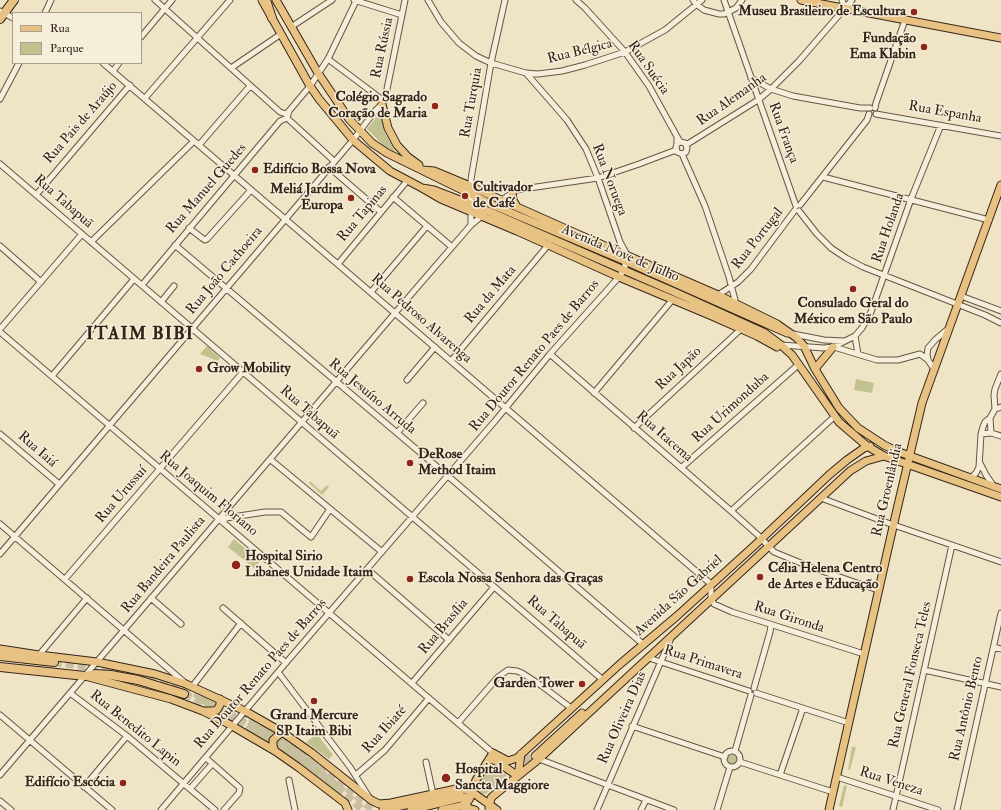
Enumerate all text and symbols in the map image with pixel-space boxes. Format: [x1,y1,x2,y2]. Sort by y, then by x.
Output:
place label: Museu Brasileiro de Escultura [738,4,906,20]
marker: Museu Brasileiro de Escultura [909,7,919,17]
legend [12,12,142,64]
street label: Rua Rússia [368,16,398,80]
text: Rua [50,21,70,36]
place label: Fundação Ema Klabin [849,31,916,64]
street label: Rua Bélgica [546,36,614,68]
street label: Rua Suécia [623,38,673,98]
text: Parque [50,41,84,56]
marker: Fundação Ema Klabin [919,42,929,52]
street label: Rua Turquia [458,66,486,140]
street label: Rua Alemanha [694,70,770,130]
street label: Rua Pais de Araújo [41,78,121,168]
place label: Colégio Sagrado Coração de Maria [328,90,427,122]
street label: Rua Espanha [907,98,983,128]
street label: Rua França [764,100,802,166]
marker: Colégio Sagrado Coração de Maria [430,101,440,111]
street label: Rua Manuel Guedes [163,140,251,238]
street label: Rua Noruega [588,142,630,218]
place label: Edifício Bossa Nova [263,162,376,178]
marker: Edifício Bossa Nova [250,165,260,175]
street label: Rua Tabapuã [30,172,96,232]
place label: Cultivador de Café [473,180,533,212]
place label: Meliá Jardim Europa [270,182,343,214]
street label: Rua Tapinas [334,182,392,246]
marker: Cultivador de Café [460,191,470,201]
street label: Rua Holanda [869,191,909,265]
marker: Meliá Jardim Europa [346,193,356,203]
street label: Rua Portugal [729,205,787,273]
street label: Avenida Nove de Julho [559,222,681,286]
street label: Rua João Cachoeira [183,224,267,318]
street label: Rua da Mata [462,262,520,328]
street label: Rua Pedroso Alvarenga [367,271,475,367]
street label: Rua Doutor Renato Paes de Barros [466,277,604,435]
marker: Consulado Geral do México em São Paulo [848,284,858,294]
place label: Consulado Geral do México em São Paulo [794,296,912,328]
district label: ITAIM BIBI [86,324,194,346]
street label: Rua Japão [653,344,705,394]
street label: Rua Jesuíno Arruda [325,356,419,438]
place label: Grow Mobility [207,361,291,377]
marker: Grow Mobility [194,364,204,374]
street label: Rua Urimonduba [689,369,773,447]
street label: Rua Tabapuã [276,383,342,443]
street label: Rua Itacema [632,408,696,466]
street label: Rua Iaiá [14,428,60,472]
street label: Rua Groenlândia [869,442,907,538]
place label: DeRose Method Itaim [418,447,496,480]
street label: Rua Joaquim Floriano [155,448,261,540]
marker: DeRose Method Itaim [405,458,415,468]
street label: Rua Urussuí [93,463,151,527]
street label: Rua Bandeira Paulista [118,513,210,617]
place label: Hospital Sirio Libanes Unidade Itaim [245,549,373,582]
street label: Avenida São Gabriel [632,552,726,640]
marker: Hospital Sirio Libanes Unidade Itaim [230,559,242,571]
place label: Célia Helena Centro de Artes e Educação [768,561,882,594]
place label: Escola Nossa Senhora das Graças [418,571,603,587]
marker: Célia Helena Centro de Artes e Educação [755,572,765,582]
marker: Escola Nossa Senhora das Graças [405,574,415,584]
street label: Rua Tabapuã [523,593,589,653]
street label: Rua Doutor Renato Paes de Barros [191,596,331,752]
street label: Rua Brasília [416,596,472,658]
street label: Rua Gironda [752,599,826,637]
street label: Rua General Fonseca Teles [886,600,936,750]
street label: Rua Primavera [661,642,745,684]
street label: Rua Antônio Bento [947,655,987,763]
street label: Rua Oliveira Dias [595,669,651,767]
place label: Garden Tower [494,676,574,692]
marker: Garden Tower [577,679,587,689]
street label: Rua Benedito Lapin [86,687,184,771]
marker: Grand Mercure SP Itaim Bibi [309,696,319,706]
street label: Rua Ibiaté [359,703,411,757]
place label: Grand Mercure SP Itaim Bibi [270,708,358,740]
place label: Hospital Sancta Maggiore [455,762,549,794]
street label: Rua Veneza [857,764,925,800]
marker: Hospital Sancta Maggiore [440,772,452,784]
place label: Edifício Escócia [25,775,115,791]
marker: Edifício Escócia [118,778,128,788]

